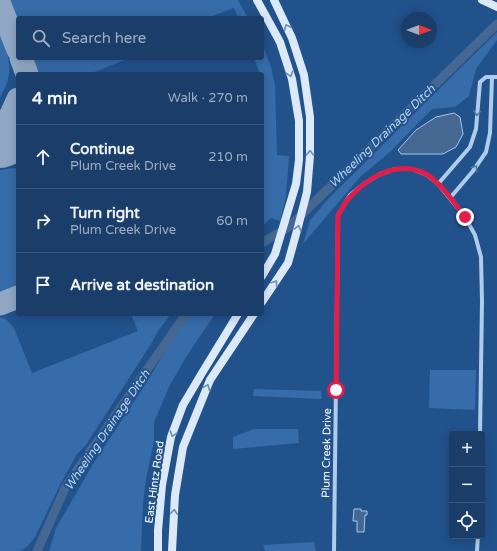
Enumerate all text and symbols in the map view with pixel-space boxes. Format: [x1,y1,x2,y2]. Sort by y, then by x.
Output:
north arrow [401,12,437,48]
search box [16,16,264,60]
one-way arrow [284,23,292,31]
icon: search [30,27,52,49]
text: Search here [62,29,146,47]
one-way arrow [285,70,294,77]
water label: Wheeling Drainage Ditch [326,81,438,190]
text: 4 min [32,88,77,109]
text: Walk · 270 m [168,90,248,106]
one-way arrow [473,110,482,116]
text: Continue [70,140,134,158]
icon: ahead [32,146,54,168]
text: 210 m [208,149,248,165]
one-way arrow [306,150,314,156]
text: Plum Creek Drive [70,158,176,174]
one-way arrow [470,165,478,172]
text: Turn right [70,204,140,222]
route end [456,208,474,226]
icon: right [32,210,54,232]
text: 60 m [216,213,248,229]
text: Plum Creek Drive [70,222,176,238]
one-way arrow [293,224,302,231]
icon: arrive [32,274,54,296]
text: Arrive at destination [70,276,214,294]
one-way arrow [270,280,277,287]
water label: Wheeling Drainage Ditch [62,367,153,493]
route start [327,381,345,399]
one-way arrow [202,384,210,392]
street label: Plum Creek Drive [319,408,334,498]
one-way arrow [169,430,177,437]
map controls [449,431,485,539]
button: + [449,431,485,467]
street label: East Hintz Road [142,440,167,524]
button: − [449,467,485,503]
button: locate [449,503,485,539]
one-way arrow [169,509,178,515]

